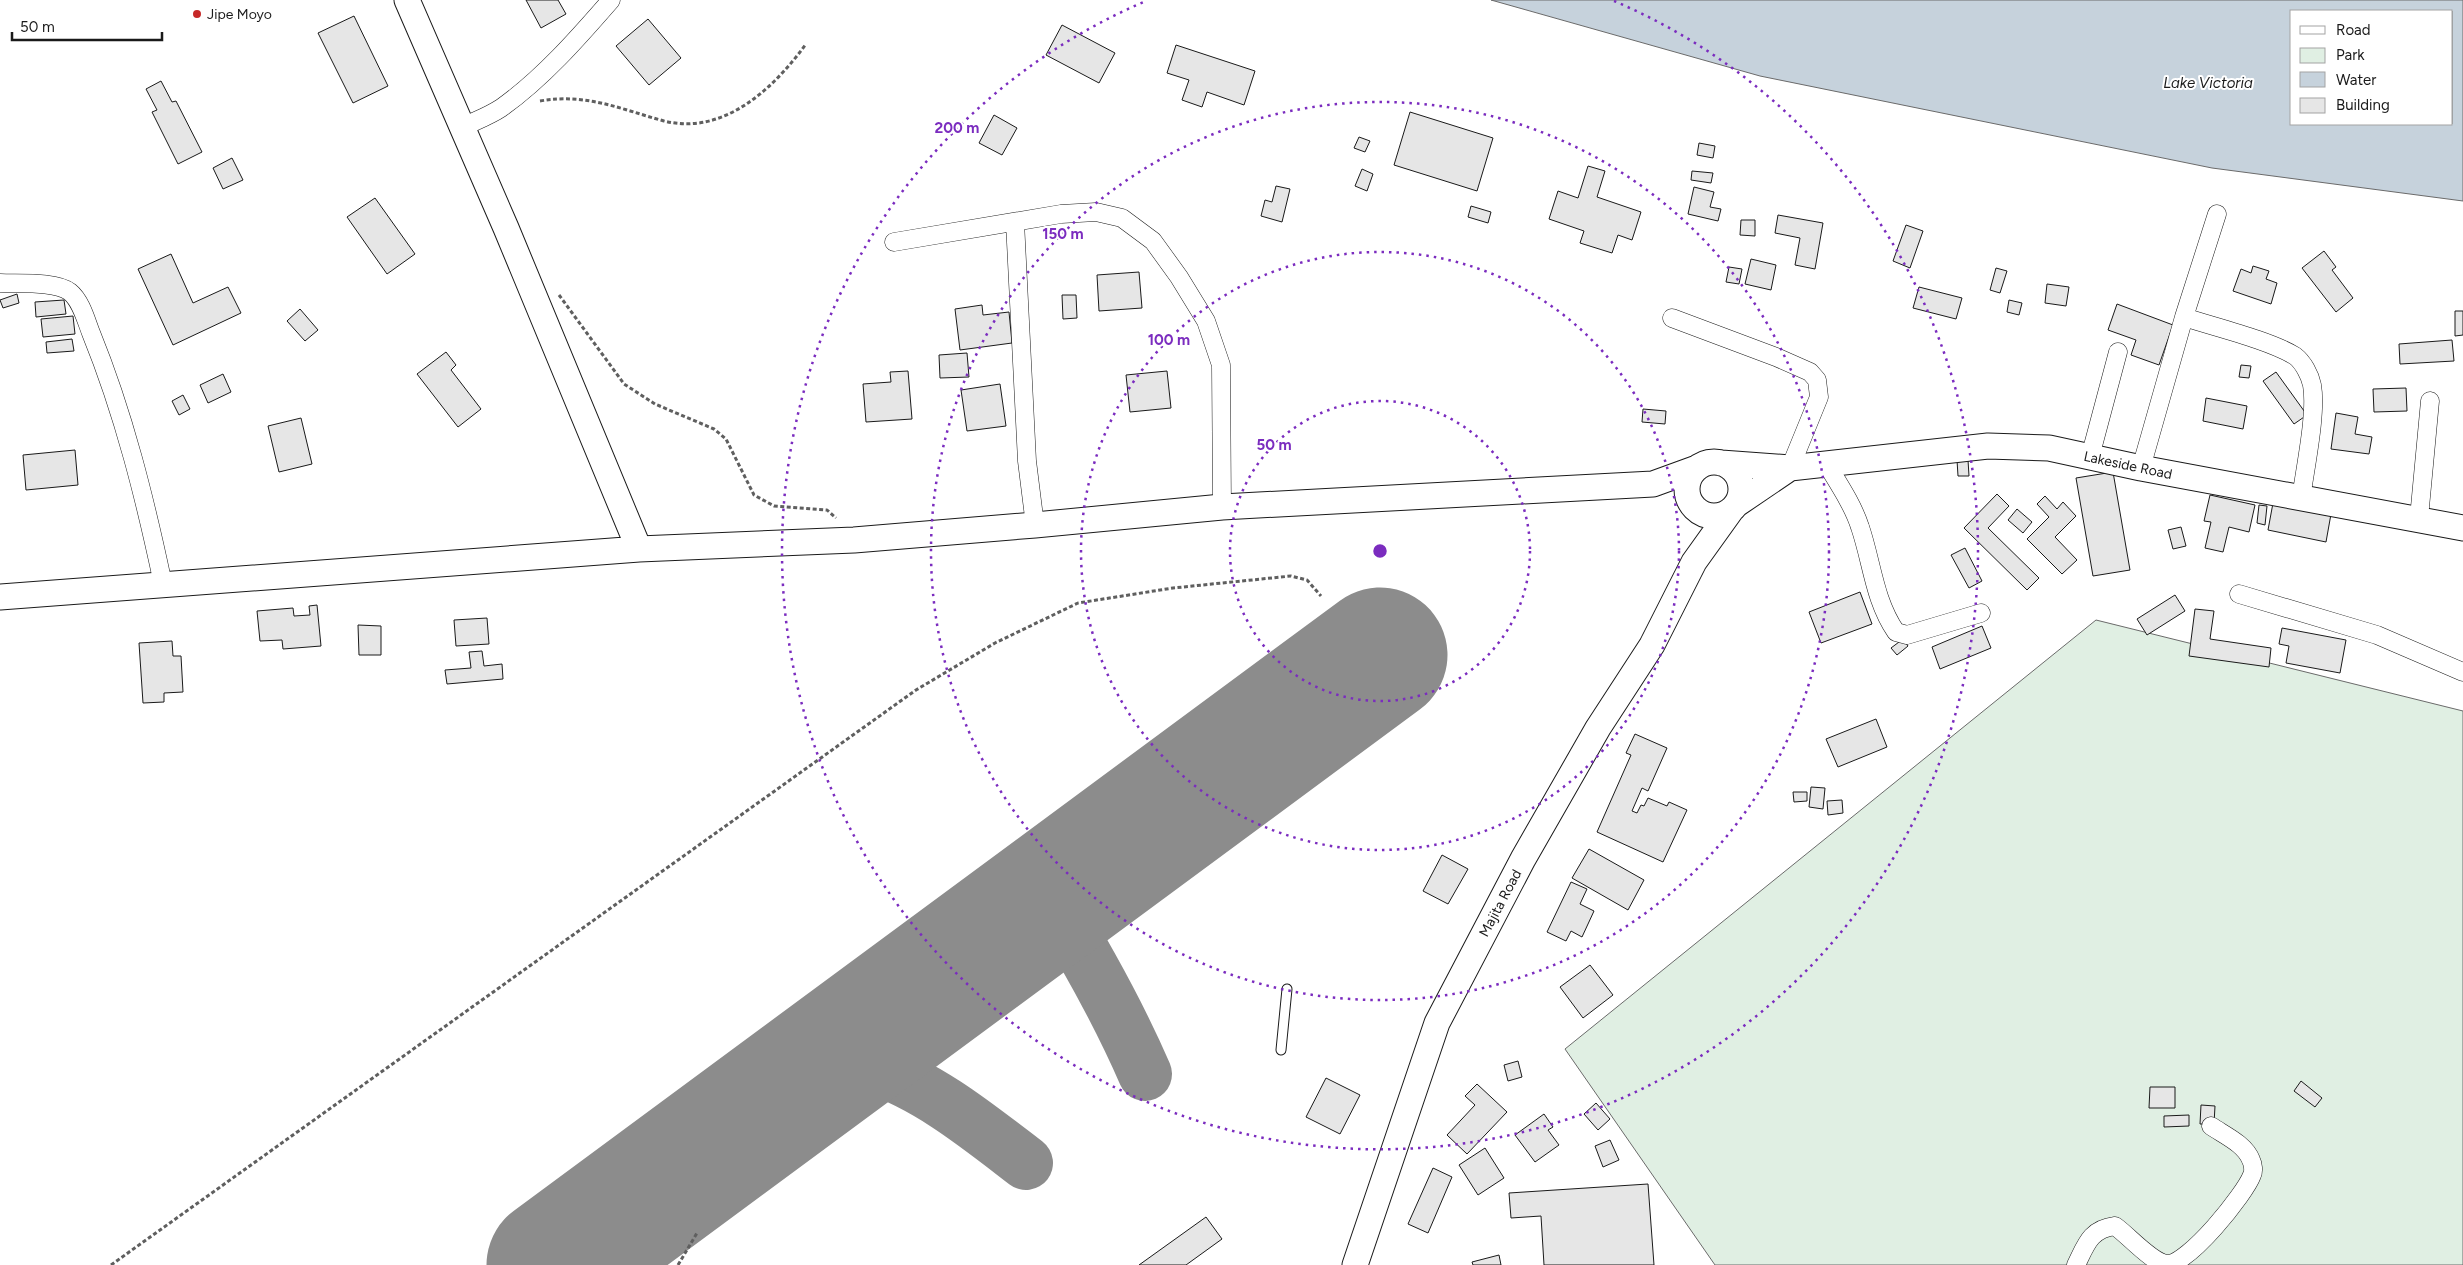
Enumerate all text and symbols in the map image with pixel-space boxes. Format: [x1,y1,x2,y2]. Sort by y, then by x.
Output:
place label: Jipe Moyo [207,6,272,23]
marker: Jipe Moyo [191,8,203,20]
scale bar [12,10,162,42]
legend [2290,10,2453,125]
text: 50 m [20,18,55,36]
text: Road [2336,21,2371,39]
text: Park [2336,46,2365,64]
text: Water [2336,71,2376,89]
water label: Lake Victoria [2163,74,2253,92]
text: Building [2336,96,2390,114]
text: 200 m [935,119,979,137]
text: 150 m [1042,225,1084,243]
text: 100 m [1148,331,1190,349]
text: 50 m [1256,436,1292,454]
street label: Lakeside Road [2082,448,2174,483]
centre of rings [1371,542,1389,560]
street label: Majita Road [1476,867,1525,940]

